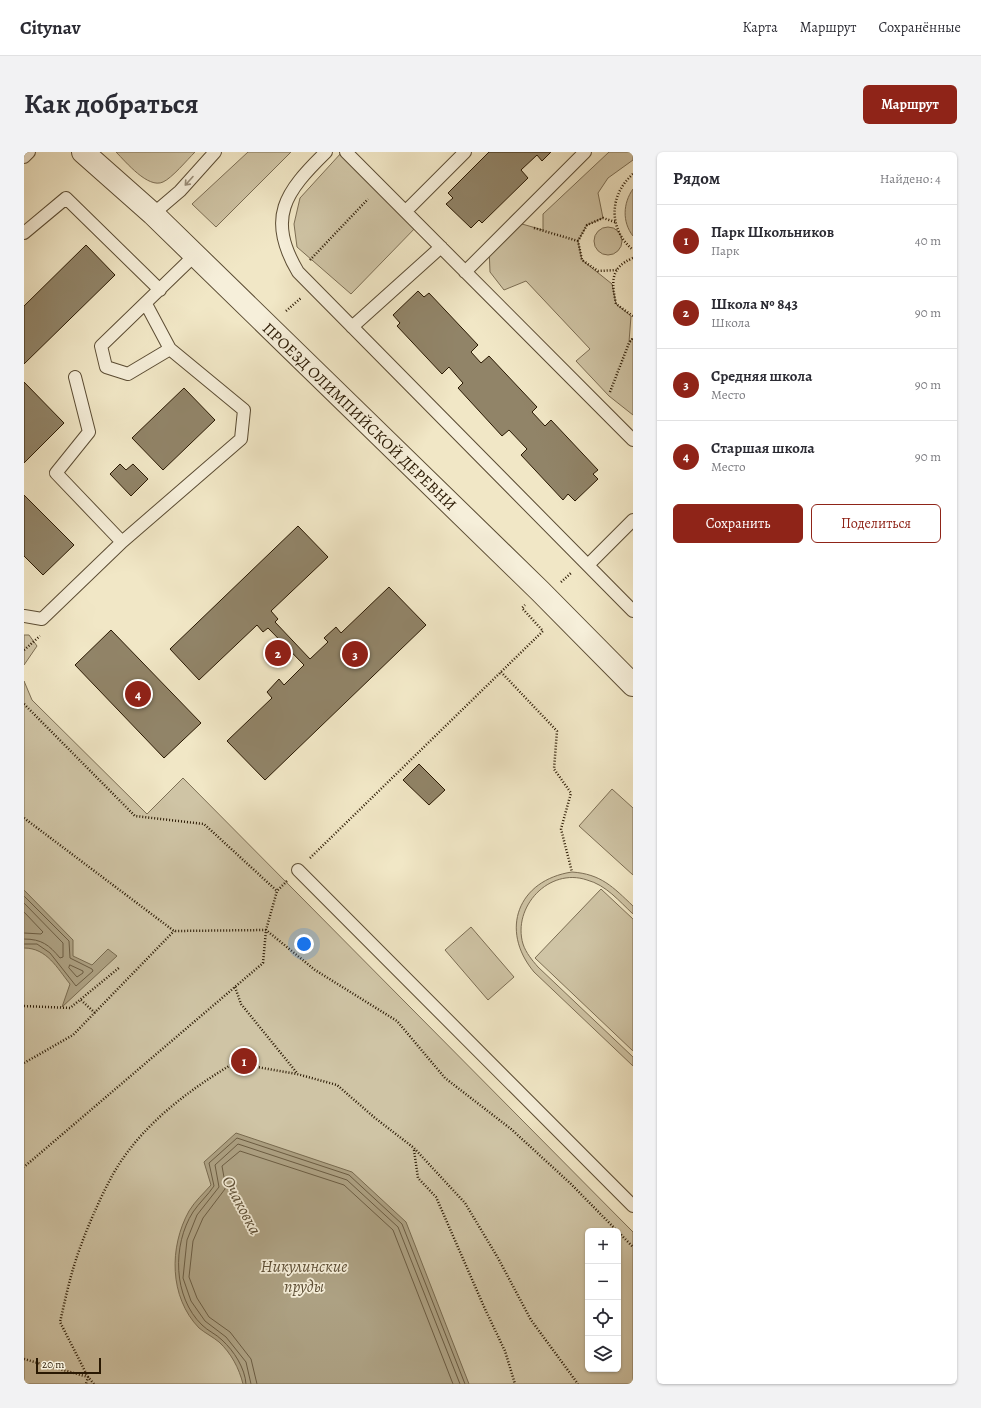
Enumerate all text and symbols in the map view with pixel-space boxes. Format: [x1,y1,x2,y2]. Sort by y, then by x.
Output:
text: Citynav [20,15,81,41]
text: Карта [743,18,778,37]
text: Маршрут [800,18,856,37]
text: Сохранённые [878,18,961,37]
text: Как добраться [24,85,199,123]
button: Маршрут [863,85,957,124]
text: Рядом [673,167,720,190]
text: Найдено: 4 [880,170,941,187]
one-way arrow [184,176,194,186]
text: Парк Школьников [711,222,834,242]
text: 1 [684,232,688,249]
text: 40 m [915,232,941,249]
text: Парк [711,242,740,259]
text: Школа № 843 [711,294,798,314]
text: 2 [683,304,689,321]
text: 90 m [915,304,941,321]
text: Школа [711,314,750,331]
street label: ПРОЕЗД ОЛИМПИЙСКОЙ ДЕРЕВНИ [257,318,461,516]
text: Средняя школа [711,366,812,386]
text: 3 [683,376,689,393]
text: 90 m [915,376,941,393]
text: Место [711,386,746,403]
text: Старшая школа [711,438,815,458]
text: 4 [683,448,689,465]
text: 90 m [915,448,941,465]
text: Место [711,458,746,475]
button: Сохранить [673,504,803,543]
button: Поделиться [811,504,941,543]
pin: 2 [265,638,291,668]
pin: 3 [342,639,368,669]
pin: 4 [125,679,151,709]
your location [294,934,314,954]
pin: 1 [231,1046,257,1076]
water label: Очаковка [216,1172,267,1239]
map controls [585,1228,621,1372]
button: + [585,1228,621,1264]
water label: Никулинские пруды [261,1255,347,1298]
button: − [585,1264,621,1300]
button: locate [585,1300,621,1336]
button: layers [585,1336,621,1372]
scale bar [36,1356,101,1375]
text: 20 m [42,1357,64,1372]

